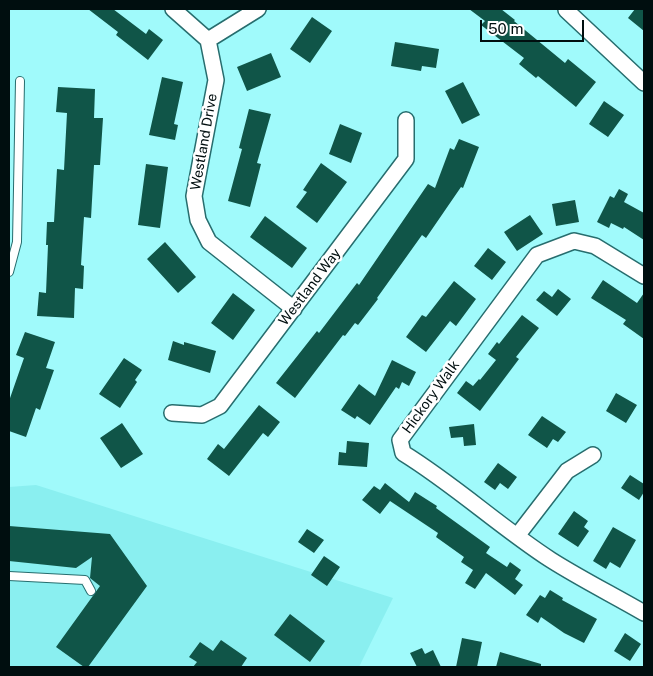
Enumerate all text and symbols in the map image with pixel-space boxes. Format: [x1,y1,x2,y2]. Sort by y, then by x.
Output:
scale bar [483,10,587,42]
text: 50 m [488,20,523,37]
street label: Westland Drive [187,92,221,192]
street label: Westland Way [275,245,345,329]
street label: Hickory Walk [399,357,463,437]

